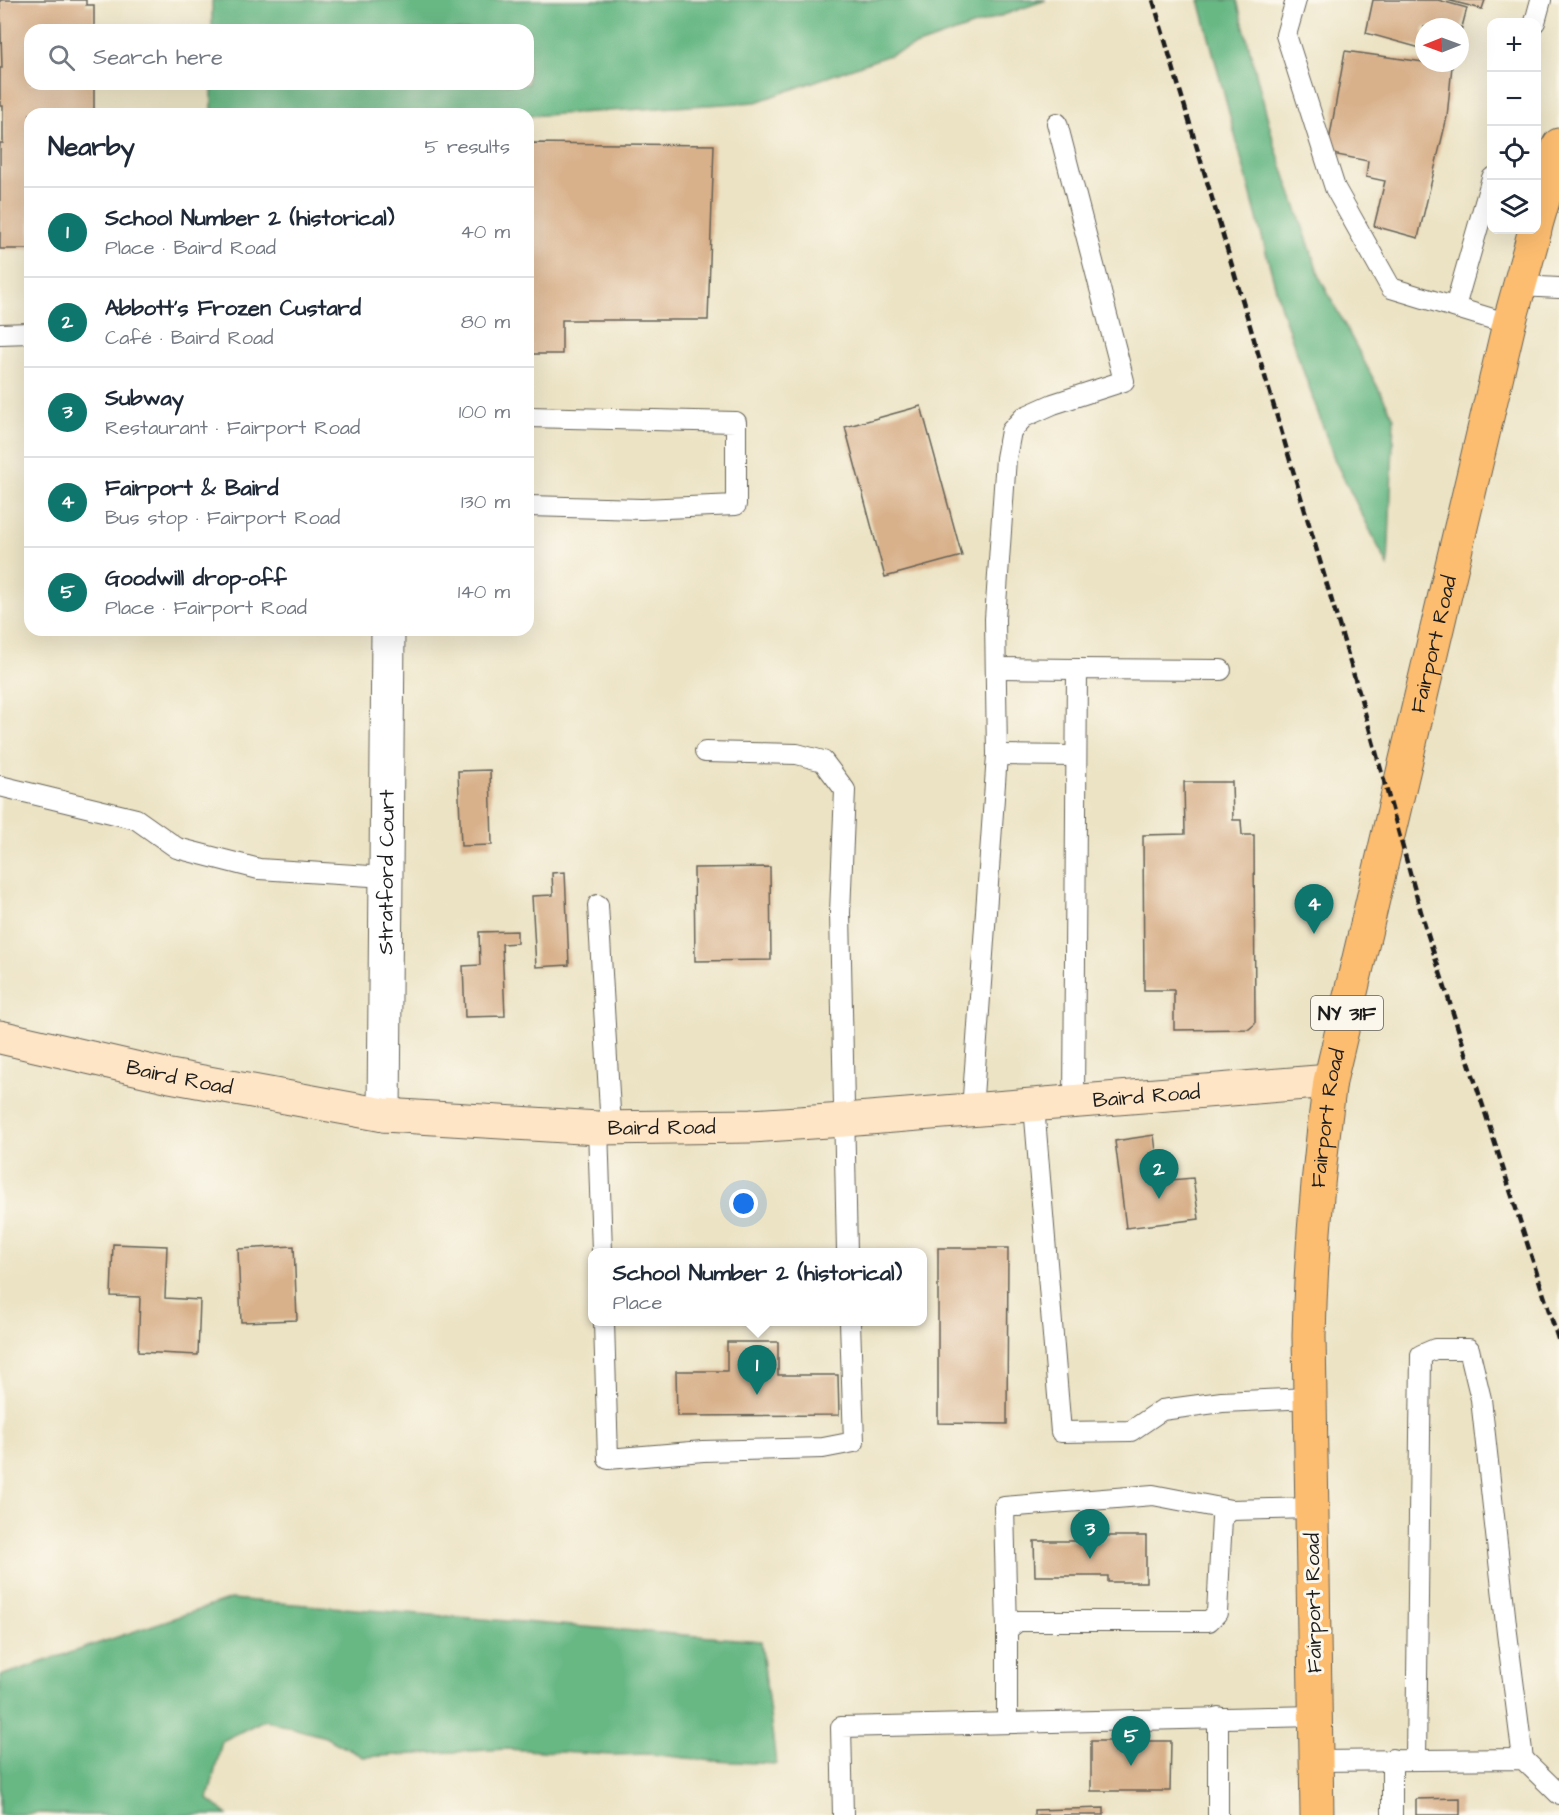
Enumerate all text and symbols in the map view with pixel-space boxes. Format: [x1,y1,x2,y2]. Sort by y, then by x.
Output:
north arrow [1415,18,1469,72]
map controls [1487,18,1541,234]
button: + [1487,18,1541,72]
search box [24,24,534,90]
icon: search [45,41,78,74]
text: Search here [93,42,223,73]
button: − [1487,72,1541,126]
button: locate [1487,126,1541,180]
text: Nearby [48,129,135,165]
text: 5 results [425,133,510,161]
button: layers [1487,180,1541,234]
text: School Number 2 (historical) [105,203,395,234]
text: 1 [66,218,69,246]
text: 40 m [460,218,510,246]
text: Place · Baird Road [105,234,276,262]
text: Abbott's Frozen Custard [105,293,361,324]
text: 2 [62,308,73,336]
text: 80 m [461,308,510,336]
text: Café · Baird Road [105,324,274,352]
text: Subway [105,383,184,414]
text: 3 [62,398,73,426]
text: 100 m [459,398,510,426]
text: Restaurant · Fairport Road [105,414,360,442]
text: Fairport & Baird [105,473,279,504]
text: 4 [61,488,74,516]
text: 130 m [461,488,510,516]
text: Bus stop · Fairport Road [105,504,340,532]
text: Goodwill drop-off [105,563,286,594]
street label: Fairport Road [1404,572,1464,716]
text: 5 [60,578,75,606]
text: 140 m [458,578,510,606]
text: Place · Fairport Road [105,594,307,622]
street label: Stratford Court [371,789,402,955]
pin: 4 [1294,884,1334,934]
road number: NY 31F [1311,996,1383,1030]
street label: Fairport Road [1304,1045,1352,1189]
street label: Baird Road [123,1052,235,1102]
street label: Baird Road [1092,1077,1202,1115]
street label: Baird Road [608,1112,716,1143]
pin: 2 [1140,1150,1178,1199]
your location [729,1189,758,1218]
popup [588,1248,927,1326]
text: School Number 2 (historical) [613,1258,902,1289]
text: Place [613,1289,662,1317]
pin: 1 [738,1346,777,1395]
pin: 3 [1070,1510,1110,1559]
street label: Fairport Road [1298,1532,1330,1673]
pin: 5 [1112,1716,1150,1766]

